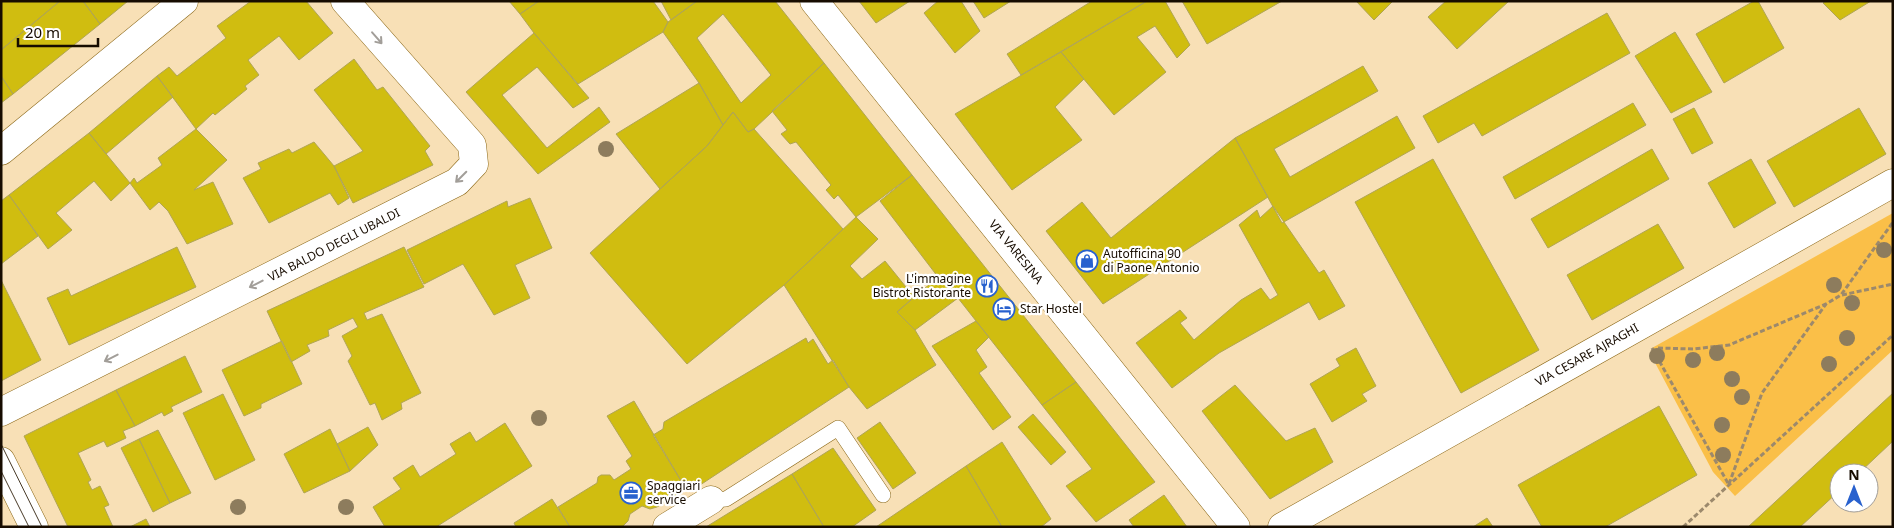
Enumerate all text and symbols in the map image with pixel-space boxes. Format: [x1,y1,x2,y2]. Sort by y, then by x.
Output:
scale bar [18,15,98,47]
text: 20 m [25,22,60,42]
one-way arrow [372,31,383,44]
one-way arrow [455,171,467,184]
street label: VIA BALDO DEGLI UBALDI [265,204,403,285]
street label: VIA VARESINA [985,216,1048,288]
place label: Autofficina 90 di Paone Antonio [1103,245,1200,276]
shop icon: Autofficina 90 di Paone Antonio [1075,249,1099,273]
place label: L'immagine Bistrot Ristorante [873,270,971,301]
restaurant icon: L'immagine Bistrot Ristorante [975,274,999,298]
one-way arrow [248,279,263,289]
hotel icon: Star Hostel [992,297,1016,321]
place label: Star Hostel [1020,300,1082,317]
street label: VIA CESARE AJRAGHI [1532,319,1642,390]
one-way arrow [103,353,118,363]
north arrow [1829,463,1879,513]
text: N [1848,465,1860,484]
place label: Spaggiari service [647,477,700,508]
office icon: Spaggiari service [619,481,643,505]

